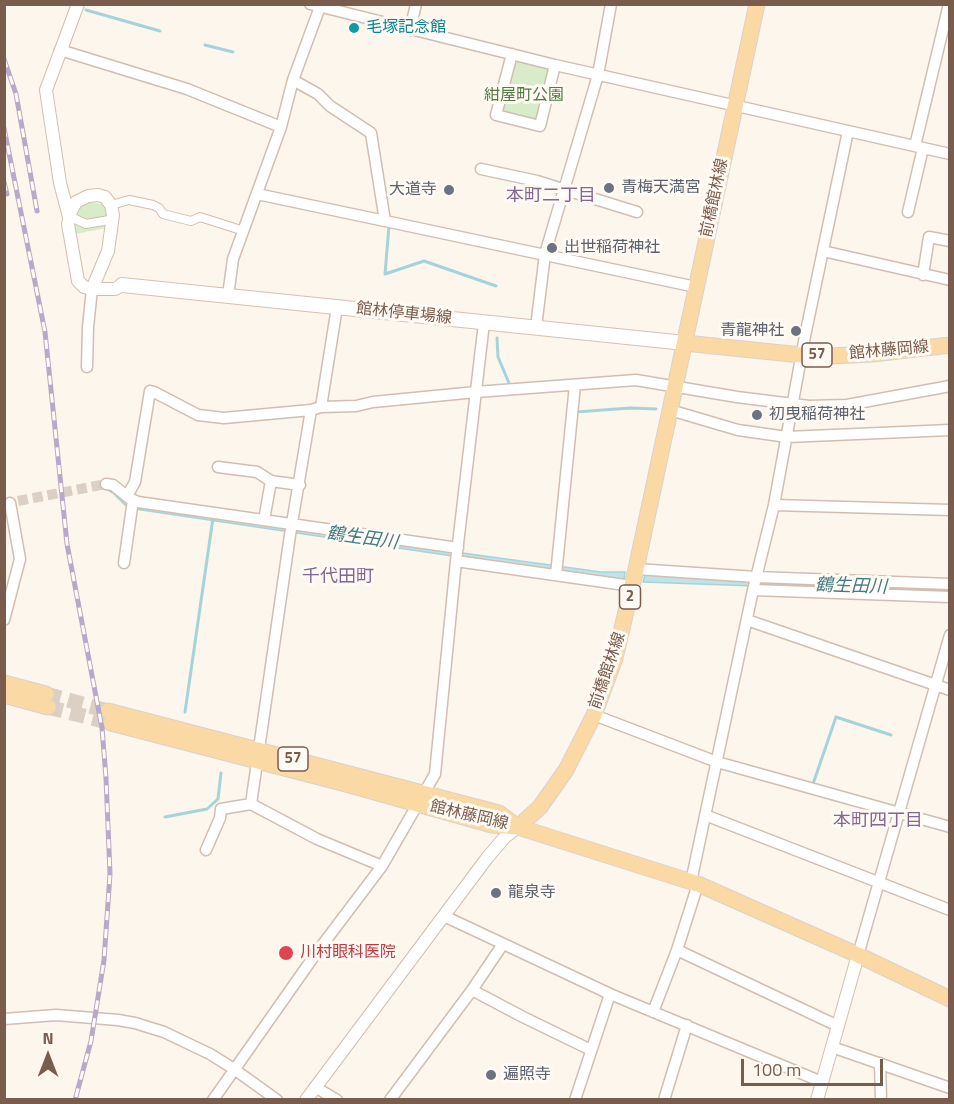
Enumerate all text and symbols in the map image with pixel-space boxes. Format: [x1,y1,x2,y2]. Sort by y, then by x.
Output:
place label: 毛塚記念館 [366,18,446,38]
marker: 毛塚記念館 [347,21,361,35]
park label: 紺屋町公園 [484,86,564,106]
street label: 前橋館林線 [697,157,733,239]
place label: 青梅天満宮 [621,178,701,198]
place label: 大道寺 [389,180,437,200]
marker: 青梅天満宮 [602,181,616,195]
marker: 大道寺 [442,183,456,197]
district label: 本町二丁目 [506,186,596,208]
place label: 出世稲荷神社 [564,238,660,258]
marker: 出世稲荷神社 [545,241,559,255]
street label: 館林停車場線 [355,299,453,329]
place label: 青龍神社 [720,321,784,341]
marker: 青龍神社 [789,324,803,338]
street label: 館林藤岡線 [848,338,930,364]
road number: 57 [802,343,832,367]
place label: 初曳稲荷神社 [769,405,865,425]
marker: 初曳稲荷神社 [750,408,764,422]
water label: 鶴生田川 [325,523,399,555]
district label: 千代田町 [302,567,374,589]
water label: 鶴生田川 [815,575,887,599]
road number: 2 [620,585,640,609]
street label: 前橋館林線 [586,630,630,712]
road number: 57 [278,747,308,771]
street label: 館林藤岡線 [428,798,510,834]
district label: 本町四丁目 [833,811,923,833]
place label: 龍泉寺 [508,883,556,903]
marker: 龍泉寺 [489,886,503,900]
place label: 川村眼科医院 [300,943,396,963]
marker: 川村眼科医院 [277,944,295,962]
north arrow [18,1026,78,1086]
text: N [42,1026,54,1050]
scale bar [744,1047,886,1085]
text: 100 m [752,1056,801,1083]
place label: 遍照寺 [503,1065,551,1085]
marker: 遍照寺 [484,1068,498,1082]

